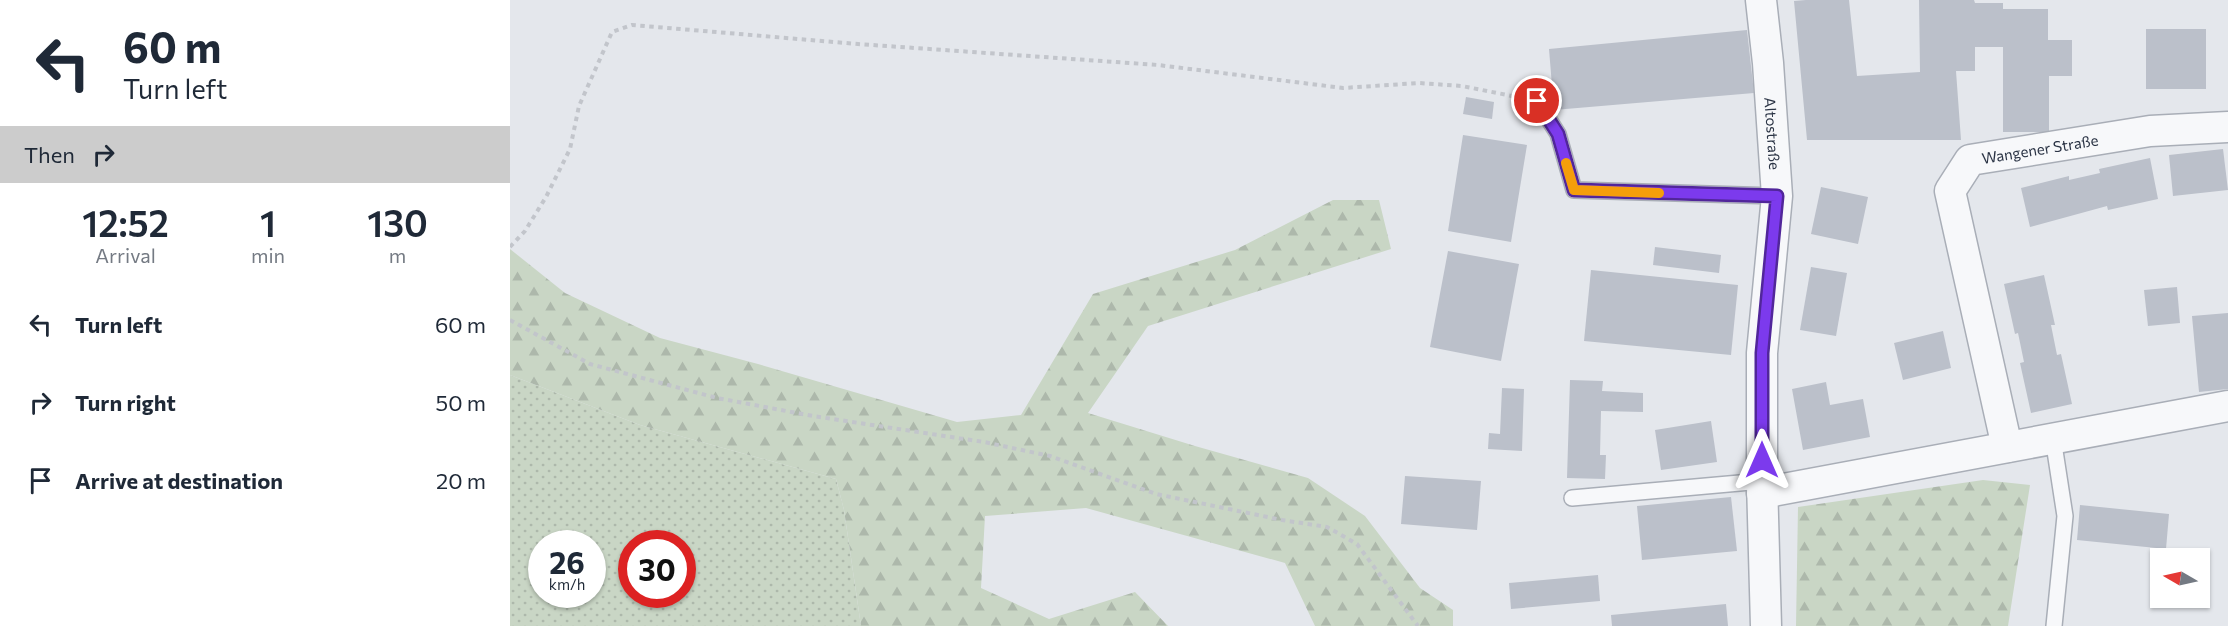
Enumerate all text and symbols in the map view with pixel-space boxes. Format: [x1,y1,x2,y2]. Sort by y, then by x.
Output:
text: 60 m [123,20,222,72]
icon: left [24,24,102,102]
text: Turn left [123,72,227,105]
pin [1511,75,1562,126]
icon: arrive [1520,84,1553,117]
street label: Altostraße [1761,97,1784,170]
street label: Wangener Straße [1980,130,2100,167]
icon: right [87,138,120,171]
text: Then [24,141,75,168]
text: 12:52 [82,200,169,244]
text: 1 [260,200,276,244]
text: 130 [367,200,428,244]
text: Arrival [95,243,156,267]
text: min [251,243,285,267]
text: m [389,243,406,267]
icon: left [24,308,57,341]
text: Turn left [75,311,162,338]
text: 60 m [435,311,486,338]
icon: right [24,386,57,419]
text: Turn right [75,389,176,416]
text: 50 m [436,389,486,416]
position arrow [1730,428,1794,492]
icon: arrive [24,464,57,497]
text: Arrive at destination [75,467,283,494]
text: 20 m [436,467,486,494]
speed limit sign: 30 [618,530,696,608]
text: 26 [549,543,585,580]
north arrow [2150,548,2210,608]
map controls [2150,548,2210,608]
text: km/h [549,575,585,593]

